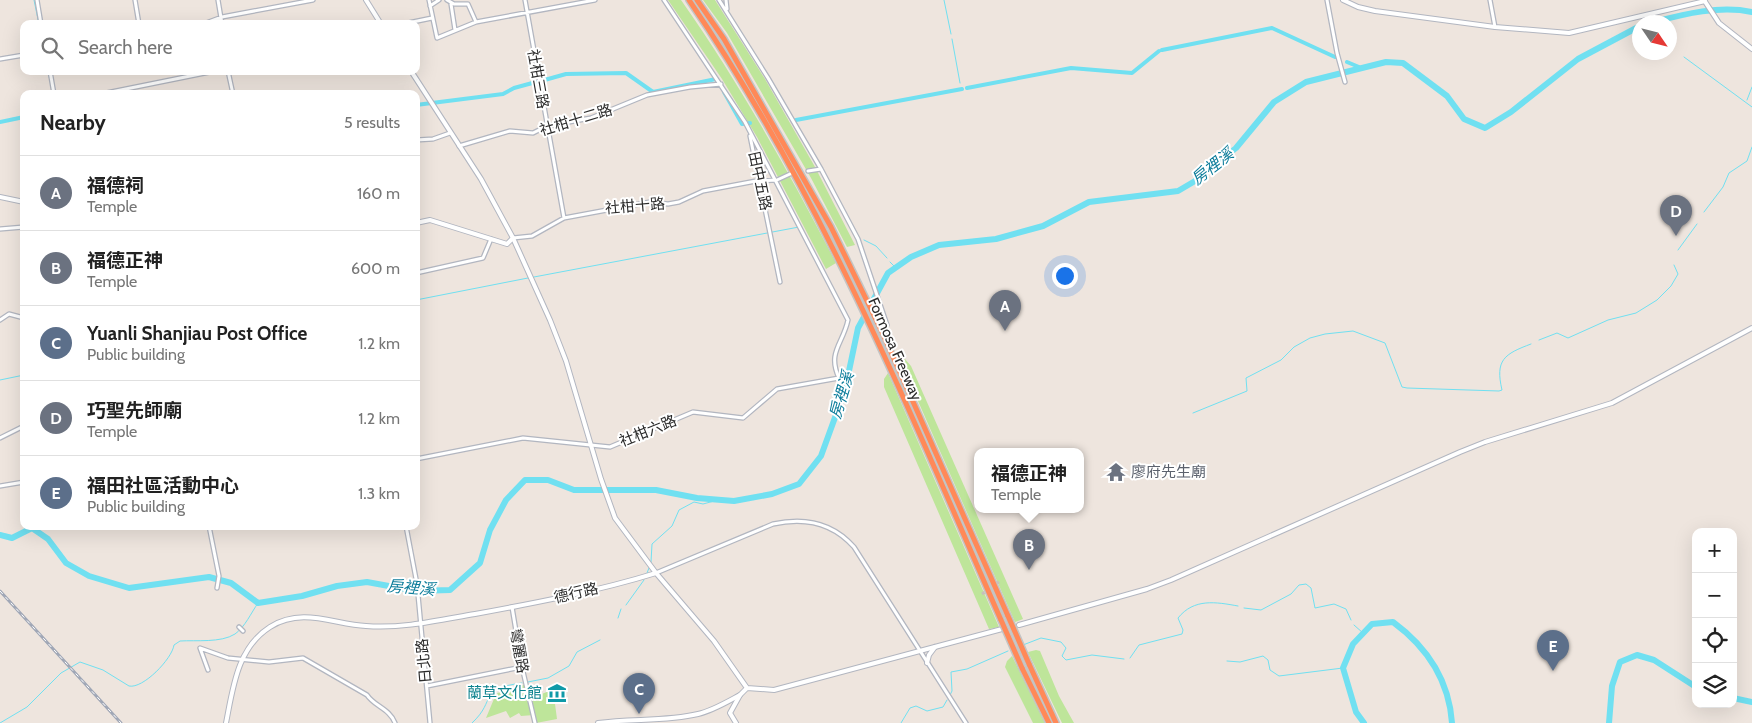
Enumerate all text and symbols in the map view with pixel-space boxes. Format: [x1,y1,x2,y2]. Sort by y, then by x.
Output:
north arrow [1632,15,1677,60]
search box [20,20,420,75]
icon: search [38,34,66,62]
text: Search here [78,36,172,59]
street label: 社柑三路 [524,48,552,110]
street label: 社柑十二路 [537,100,615,140]
text: Nearby [40,110,106,135]
text: 5 results [344,113,400,132]
water label: 房裡溪 [1188,143,1239,189]
street label: 田中五路 [745,150,775,212]
text: 福德祠 [87,174,144,197]
text: A [51,184,61,203]
text: 160 m [357,184,400,203]
street label: 社柑十路 [604,194,666,218]
pin: D [1660,195,1692,236]
text: Temple [87,197,137,216]
text: 福德正神 [87,249,163,272]
text: B [51,259,61,278]
text: 600 m [351,259,400,278]
your location [1052,263,1078,289]
text: Temple [87,272,137,291]
pin: A [989,290,1021,331]
street label: Formosa Freeway [864,295,926,404]
text: Yuanli Shanjiau Post Office [87,322,307,345]
text: C [51,334,61,353]
text: 1.2 km [358,334,400,353]
text: Public building [87,345,185,364]
water label: 房裡溪 [825,368,858,421]
text: 巧聖先師廟 [87,399,182,422]
text: D [50,409,62,428]
text: 1.2 km [358,409,400,428]
street label: 社柑六路 [617,411,679,451]
text: Temple [87,422,137,441]
popup [974,448,1084,513]
temple icon: 廖府先生廟 [1105,461,1127,483]
text: 福德正神 [991,462,1067,485]
place label: 廖府先生廟 [1131,463,1206,481]
text: 福田社區活動中心 [87,474,239,497]
text: E [51,484,61,503]
text: 1.3 km [358,484,400,503]
text: Temple [991,485,1041,504]
text: Public building [87,497,185,516]
map controls [1692,528,1737,708]
button: + [1692,528,1737,573]
pin: B [1013,529,1045,570]
button: − [1692,573,1737,618]
water label: 房裡溪 [386,576,438,599]
street label: 德行路 [552,579,600,607]
button: locate [1692,618,1737,663]
street label: 彎麗路 [506,627,532,675]
pin: E [1537,630,1569,671]
street label: 日北路 [413,638,435,684]
button: layers [1692,663,1737,708]
pin: C [623,673,655,714]
museum icon: 蘭草文化館 [546,682,568,704]
place label: 蘭草文化館 [467,684,542,702]

